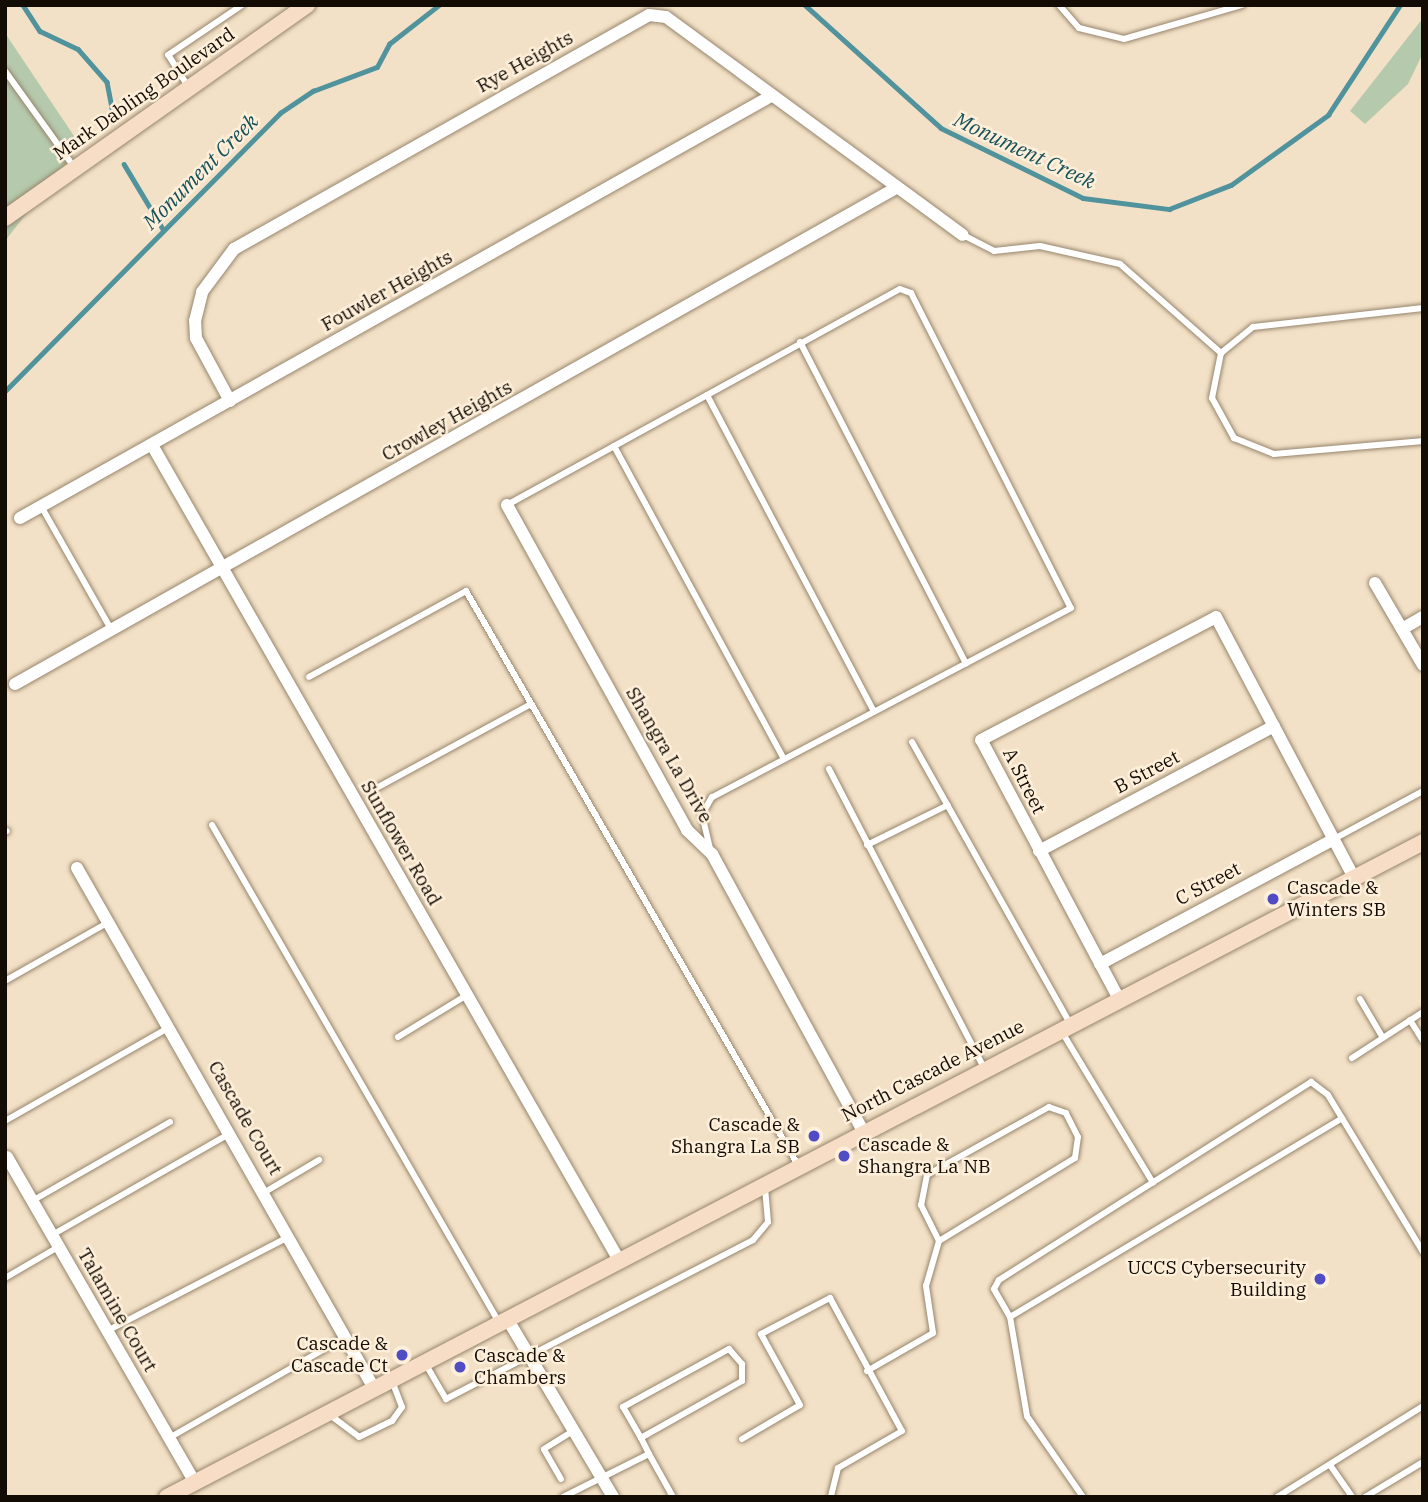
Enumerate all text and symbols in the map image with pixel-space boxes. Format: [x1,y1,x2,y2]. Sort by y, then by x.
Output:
street label: Mark Dabling Boulevard [49,23,239,165]
street label: Rye Heights [473,26,577,98]
water label: Monument Creek [950,106,1100,194]
water label: Monument Creek [137,108,263,234]
street label: Fouwler Heights [317,246,457,336]
street label: Crowley Heights [378,376,516,466]
street label: Shangra La Drive [621,683,717,827]
street label: A Street [998,744,1050,818]
street label: B Street [1111,745,1183,799]
street label: Sunflower Road [356,776,446,910]
street label: C Street [1172,857,1244,911]
place label: Cascade & Winters SB [1287,877,1386,921]
marker: Cascade & Winters SB [1265,891,1281,907]
street label: North Cascade Avenue [838,1015,1028,1127]
street label: Cascade Court [203,1057,287,1179]
place label: Cascade & Shangra La SB [671,1114,800,1158]
marker: Cascade & Shangra La SB [806,1128,822,1144]
place label: Cascade & Shangra La NB [858,1134,991,1178]
marker: Cascade & Shangra La NB [836,1148,852,1164]
street label: Talamine Court [72,1244,162,1376]
place label: UCCS Cybersecurity Building [1127,1257,1306,1301]
marker: UCCS Cybersecurity Building [1312,1271,1328,1287]
place label: Cascade & Cascade Ct [291,1333,388,1377]
place label: Cascade & Chambers [474,1345,566,1389]
marker: Cascade & Cascade Ct [394,1347,410,1363]
marker: Cascade & Chambers [452,1359,468,1375]

